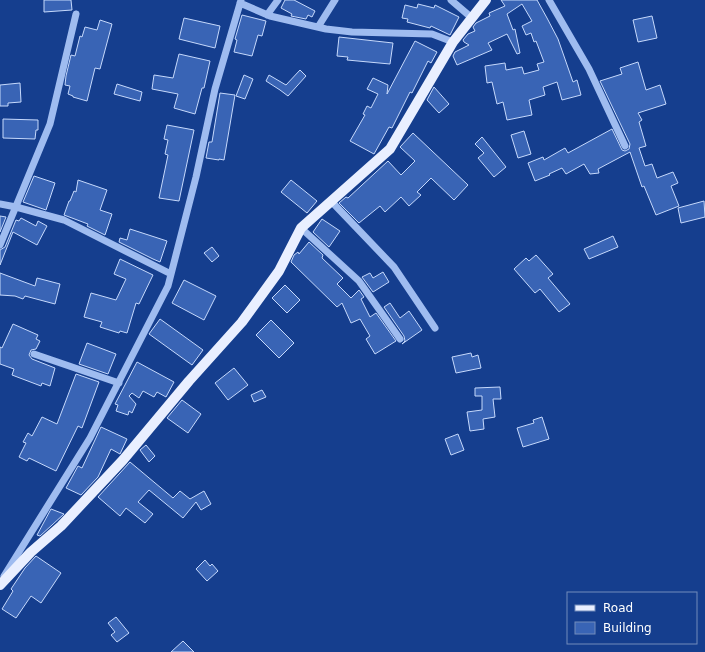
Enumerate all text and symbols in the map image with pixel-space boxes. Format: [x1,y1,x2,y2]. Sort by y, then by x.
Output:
legend [567,592,697,644]
text: Road [603,601,633,615]
text: Building [603,621,652,635]

